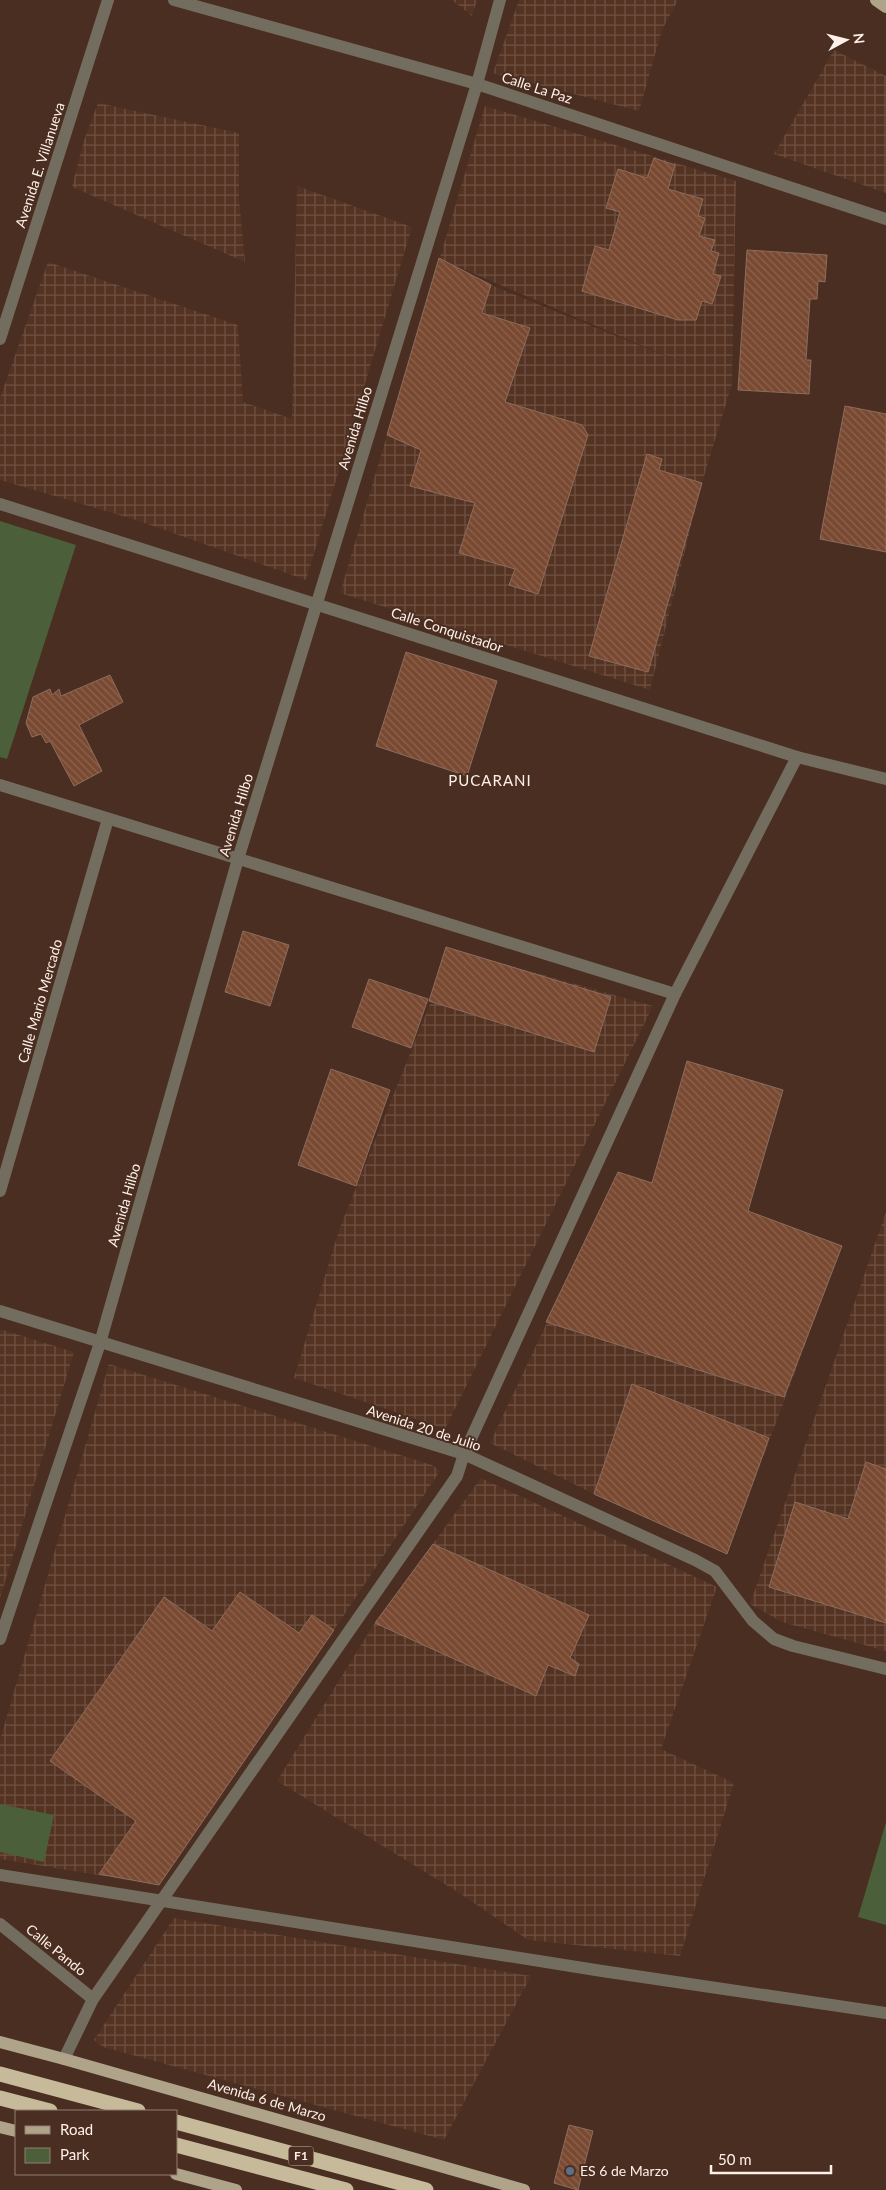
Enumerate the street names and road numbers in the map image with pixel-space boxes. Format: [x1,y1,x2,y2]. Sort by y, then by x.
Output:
street label: Calle La Paz [500,68,575,107]
street label: Avenida E. Villanueva [11,100,68,230]
street label: Avenida Hilbo [334,384,375,471]
street label: Calle Conquistador [389,603,505,656]
street label: Avenida Hilbo [215,771,256,858]
street label: Calle Mario Mercado [14,937,65,1065]
street label: Avenida Hilbo [104,1161,144,1249]
street label: Avenida 20 de Julio [365,1401,484,1454]
street label: Calle Pando [23,1920,90,1979]
street label: Avenida 6 de Marzo [206,2074,328,2125]
road number: F1 [288,2146,314,2166]

